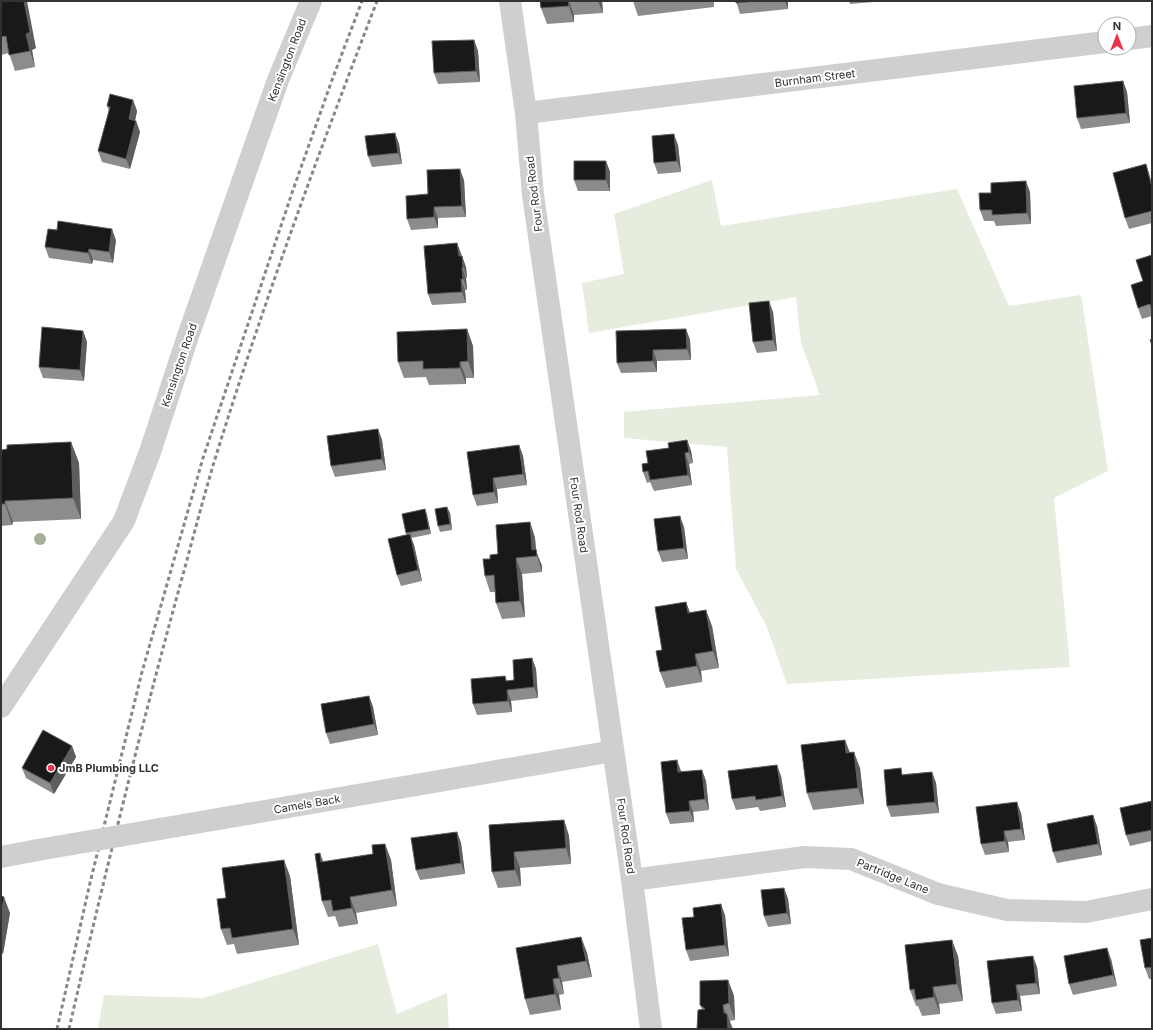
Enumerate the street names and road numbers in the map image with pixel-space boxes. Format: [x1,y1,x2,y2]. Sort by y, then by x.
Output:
street label: Kensington Road [265,17,309,103]
street label: Burnham Street [774,66,856,90]
street label: Four Rod Road [522,155,546,233]
street label: Kensington Road [158,321,200,409]
street label: Four Rod Road [567,476,591,554]
street label: Camels Back [273,791,341,817]
street label: Four Rod Road [614,797,638,875]
street label: Partridge Lane [855,855,931,897]

